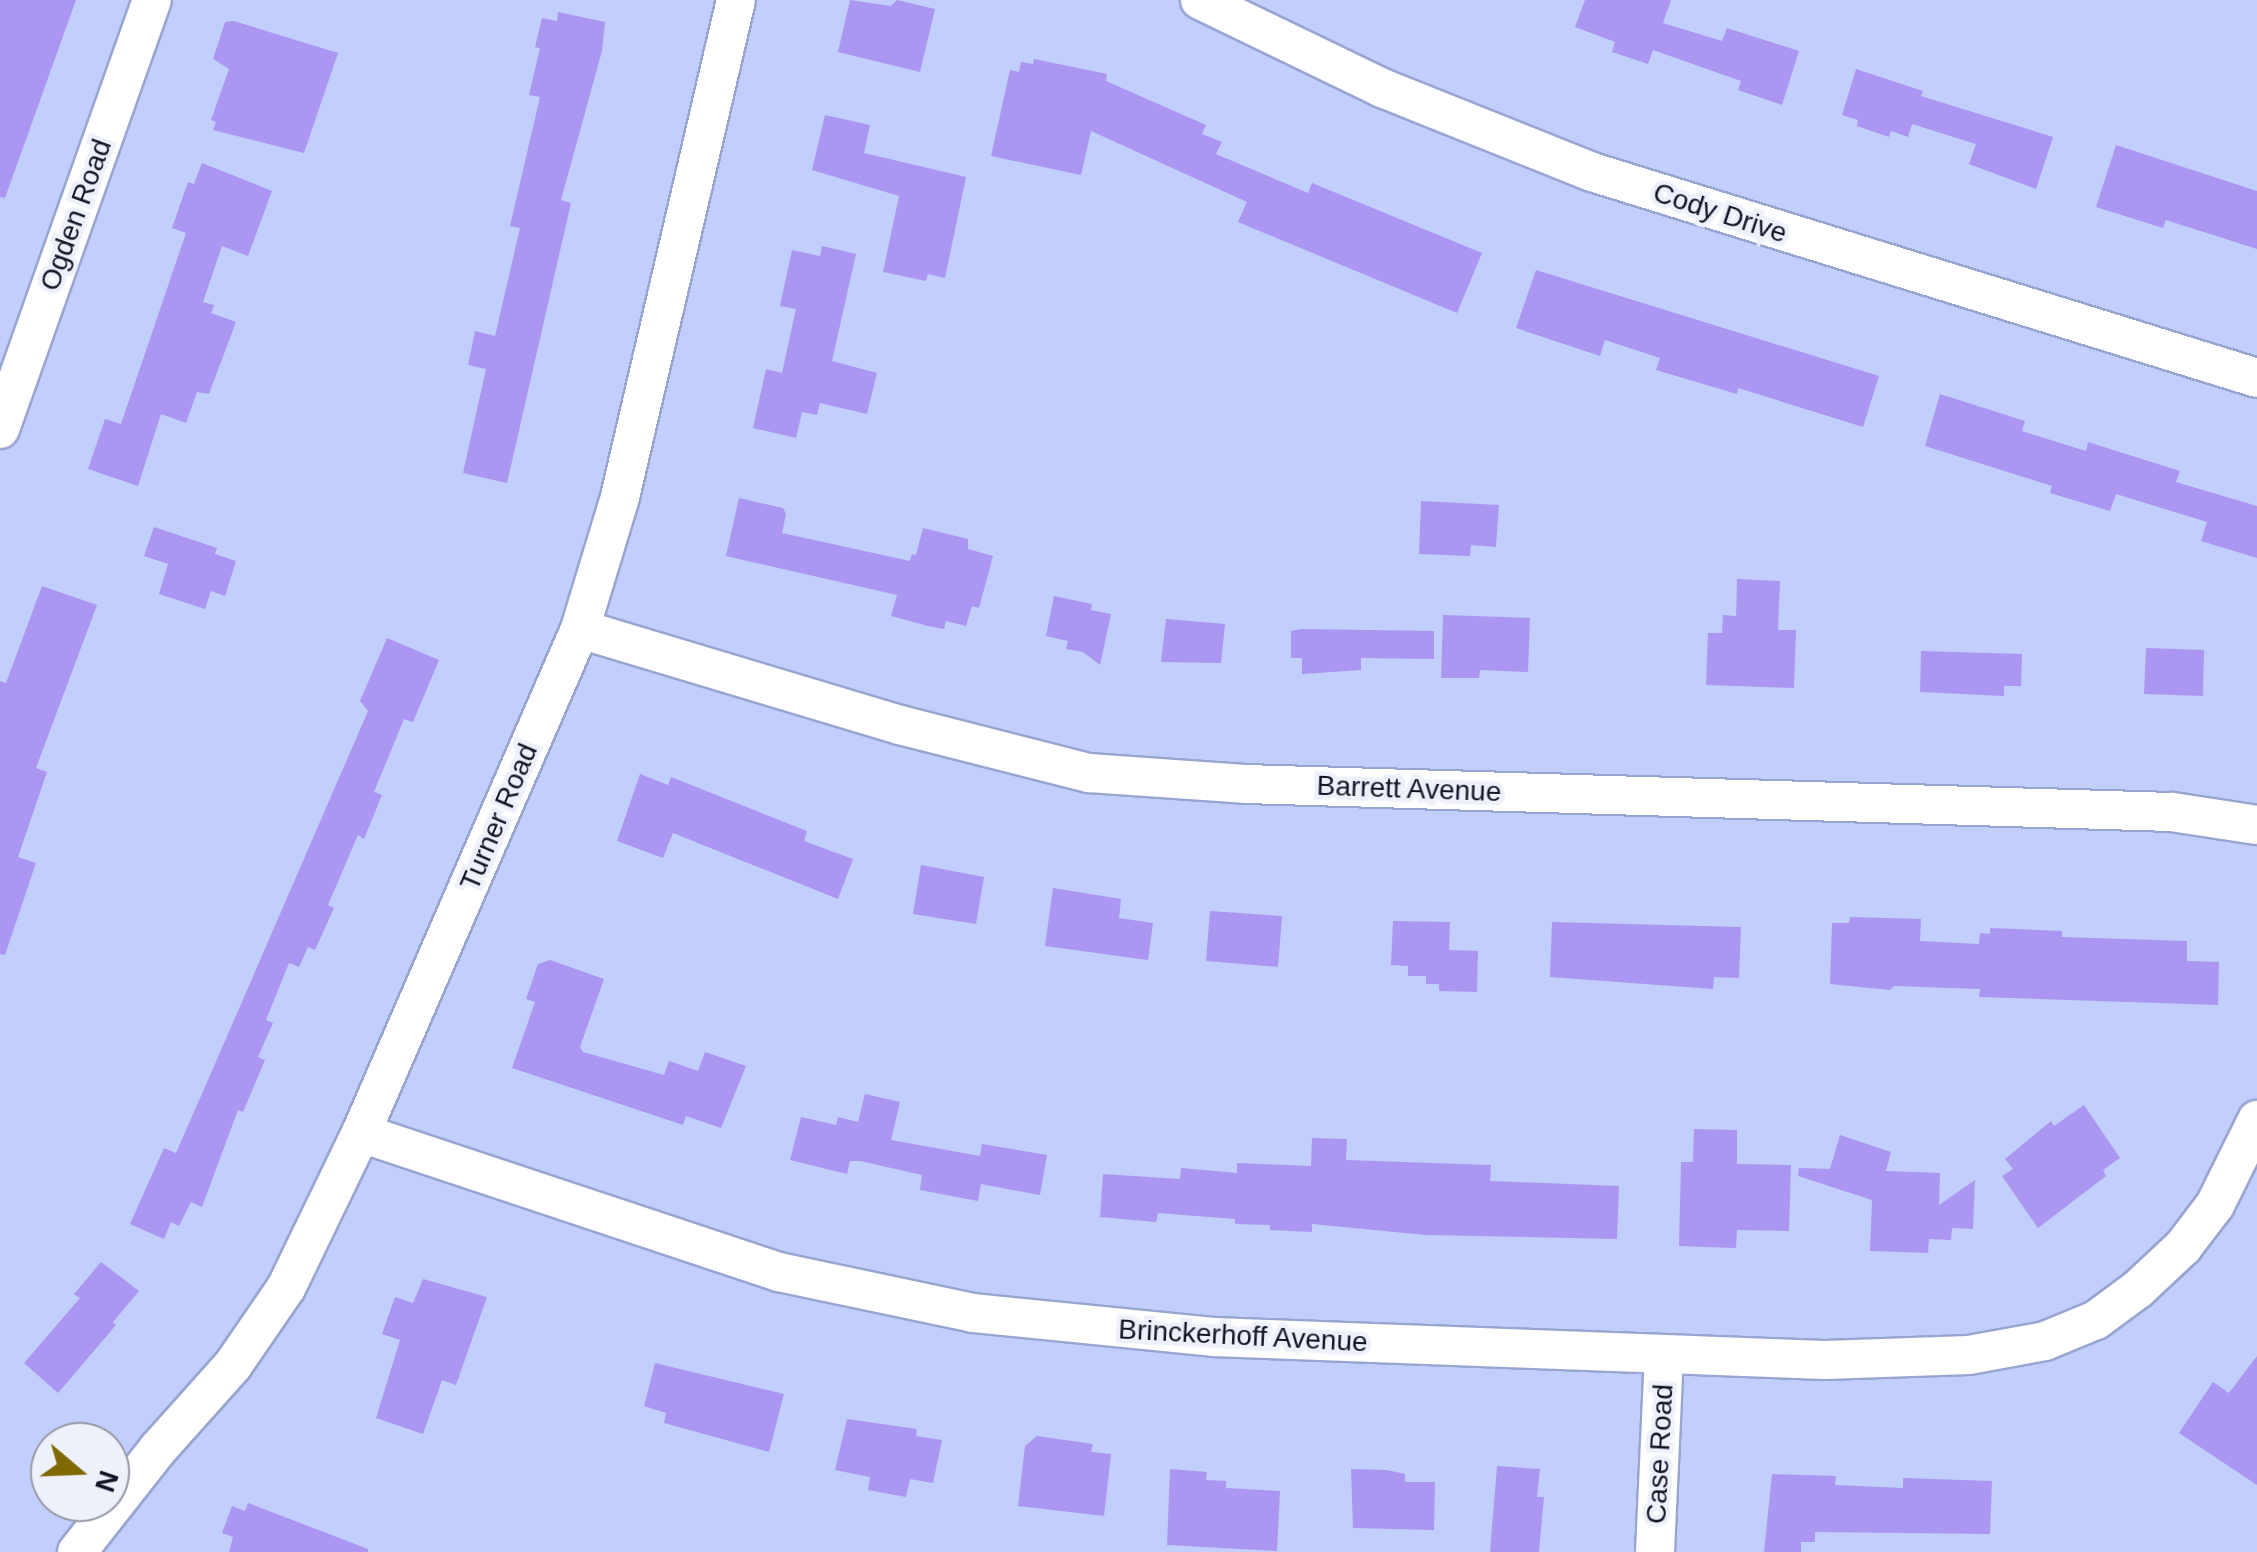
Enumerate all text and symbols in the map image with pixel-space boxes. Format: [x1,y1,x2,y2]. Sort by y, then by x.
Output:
street label: Ogden Road [33,135,119,295]
street label: Cody Drive [1649,176,1791,250]
street label: Turner Road [453,739,545,895]
street label: Barrett Avenue [1315,769,1503,809]
street label: Brinckerhoff Avenue [1117,1313,1369,1359]
street label: Case Road [1640,1383,1680,1525]
north arrow [30,1422,130,1522]
text: N [89,1467,125,1496]

